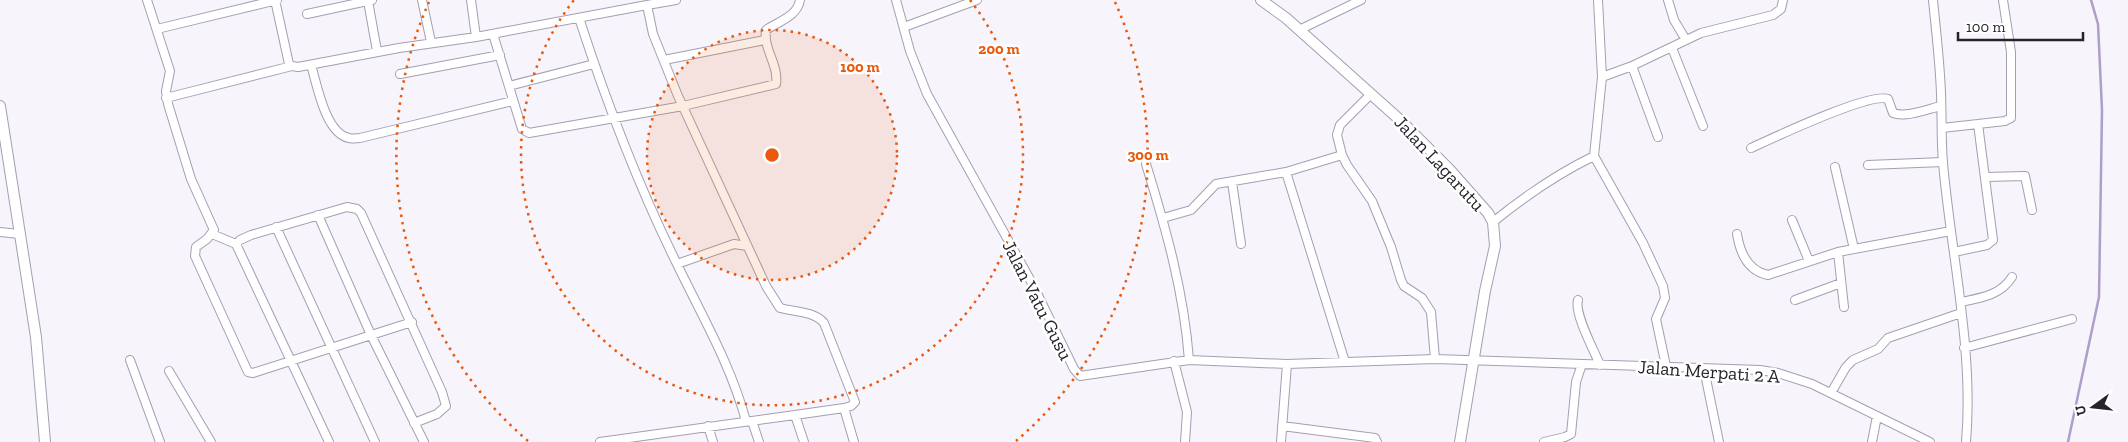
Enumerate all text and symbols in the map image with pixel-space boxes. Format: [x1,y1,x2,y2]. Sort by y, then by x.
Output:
scale bar [1958,10,2083,42]
text: 100 m [1966,18,2005,36]
text: 200 m [978,40,1020,58]
text: 100 m [840,58,880,76]
street label: Jalan Lagarutu [1390,111,1490,216]
centre of rings [763,146,781,164]
text: 300 m [1127,146,1169,164]
street label: Jalan Vatu Gusu [998,237,1078,364]
street label: Jalan Merpati 2 A [1637,355,1781,388]
north arrow [2068,382,2118,432]
text: U [2071,403,2090,417]

